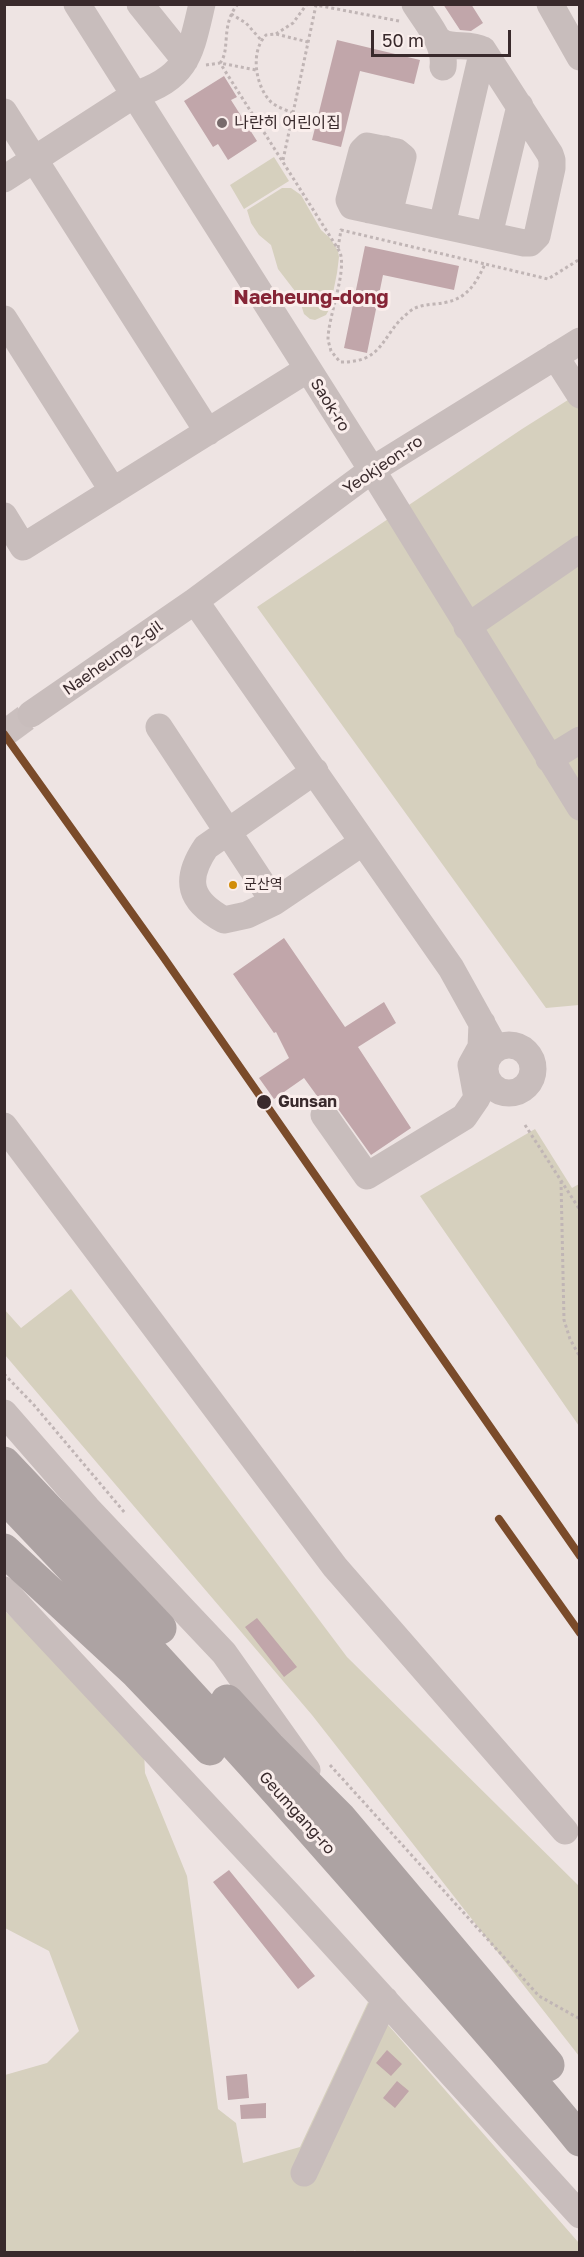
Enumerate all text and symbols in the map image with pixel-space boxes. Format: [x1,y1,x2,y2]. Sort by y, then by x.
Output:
scale bar [374,18,514,56]
text: 50 m [382,29,424,51]
place label: 나란히 어린이집 [234,113,341,133]
marker: 나란히 어린이집 [215,116,229,130]
district label: Naeheung-dong [233,286,389,310]
street label: Saok-ro [306,375,354,435]
street label: Yeokjeon-ro [340,431,426,499]
street label: Naeheung 2-gil [59,616,167,700]
place label: 군산역 [244,877,283,893]
marker: 군산역 [227,879,239,891]
place label: Gunsan [278,1092,337,1112]
marker: Gunsan [255,1093,273,1111]
street label: Geumgang-ro [255,1768,339,1858]

